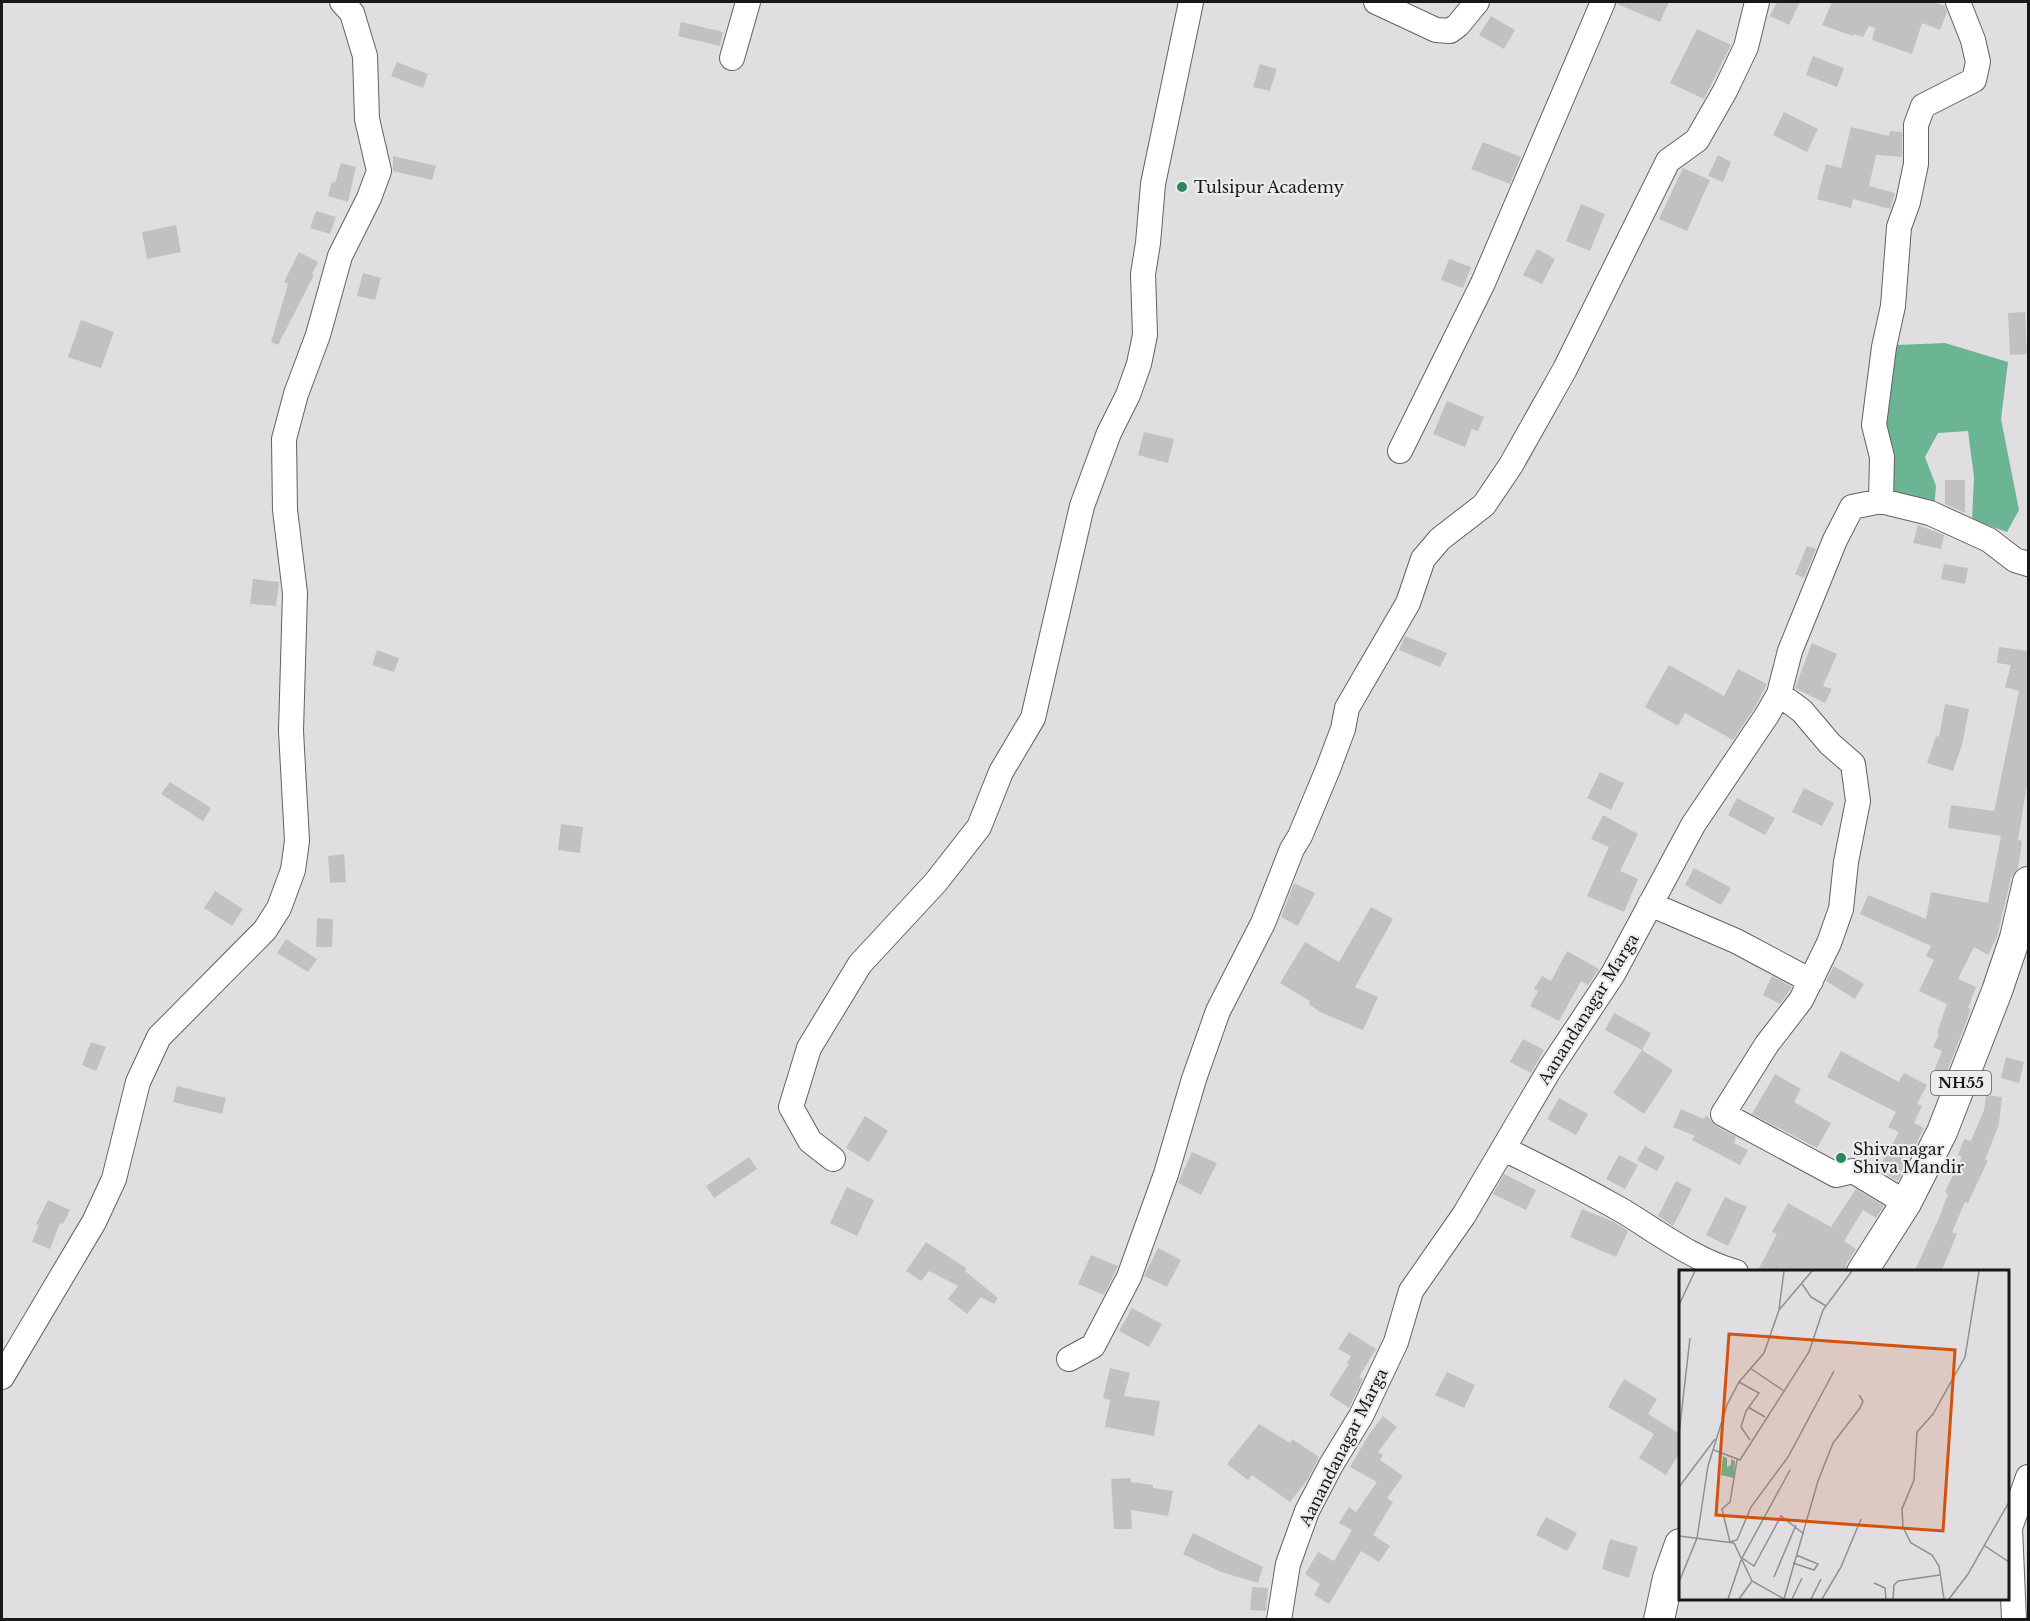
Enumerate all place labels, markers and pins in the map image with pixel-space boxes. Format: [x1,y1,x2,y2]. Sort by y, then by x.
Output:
place label: Tulsipur Academy [1194,177,1345,197]
marker: Tulsipur Academy [1175,180,1189,194]
place label: Shivanagar Shiva Mandir [1853,1139,1964,1177]
marker: Shivanagar Shiva Mandir [1834,1151,1848,1165]

